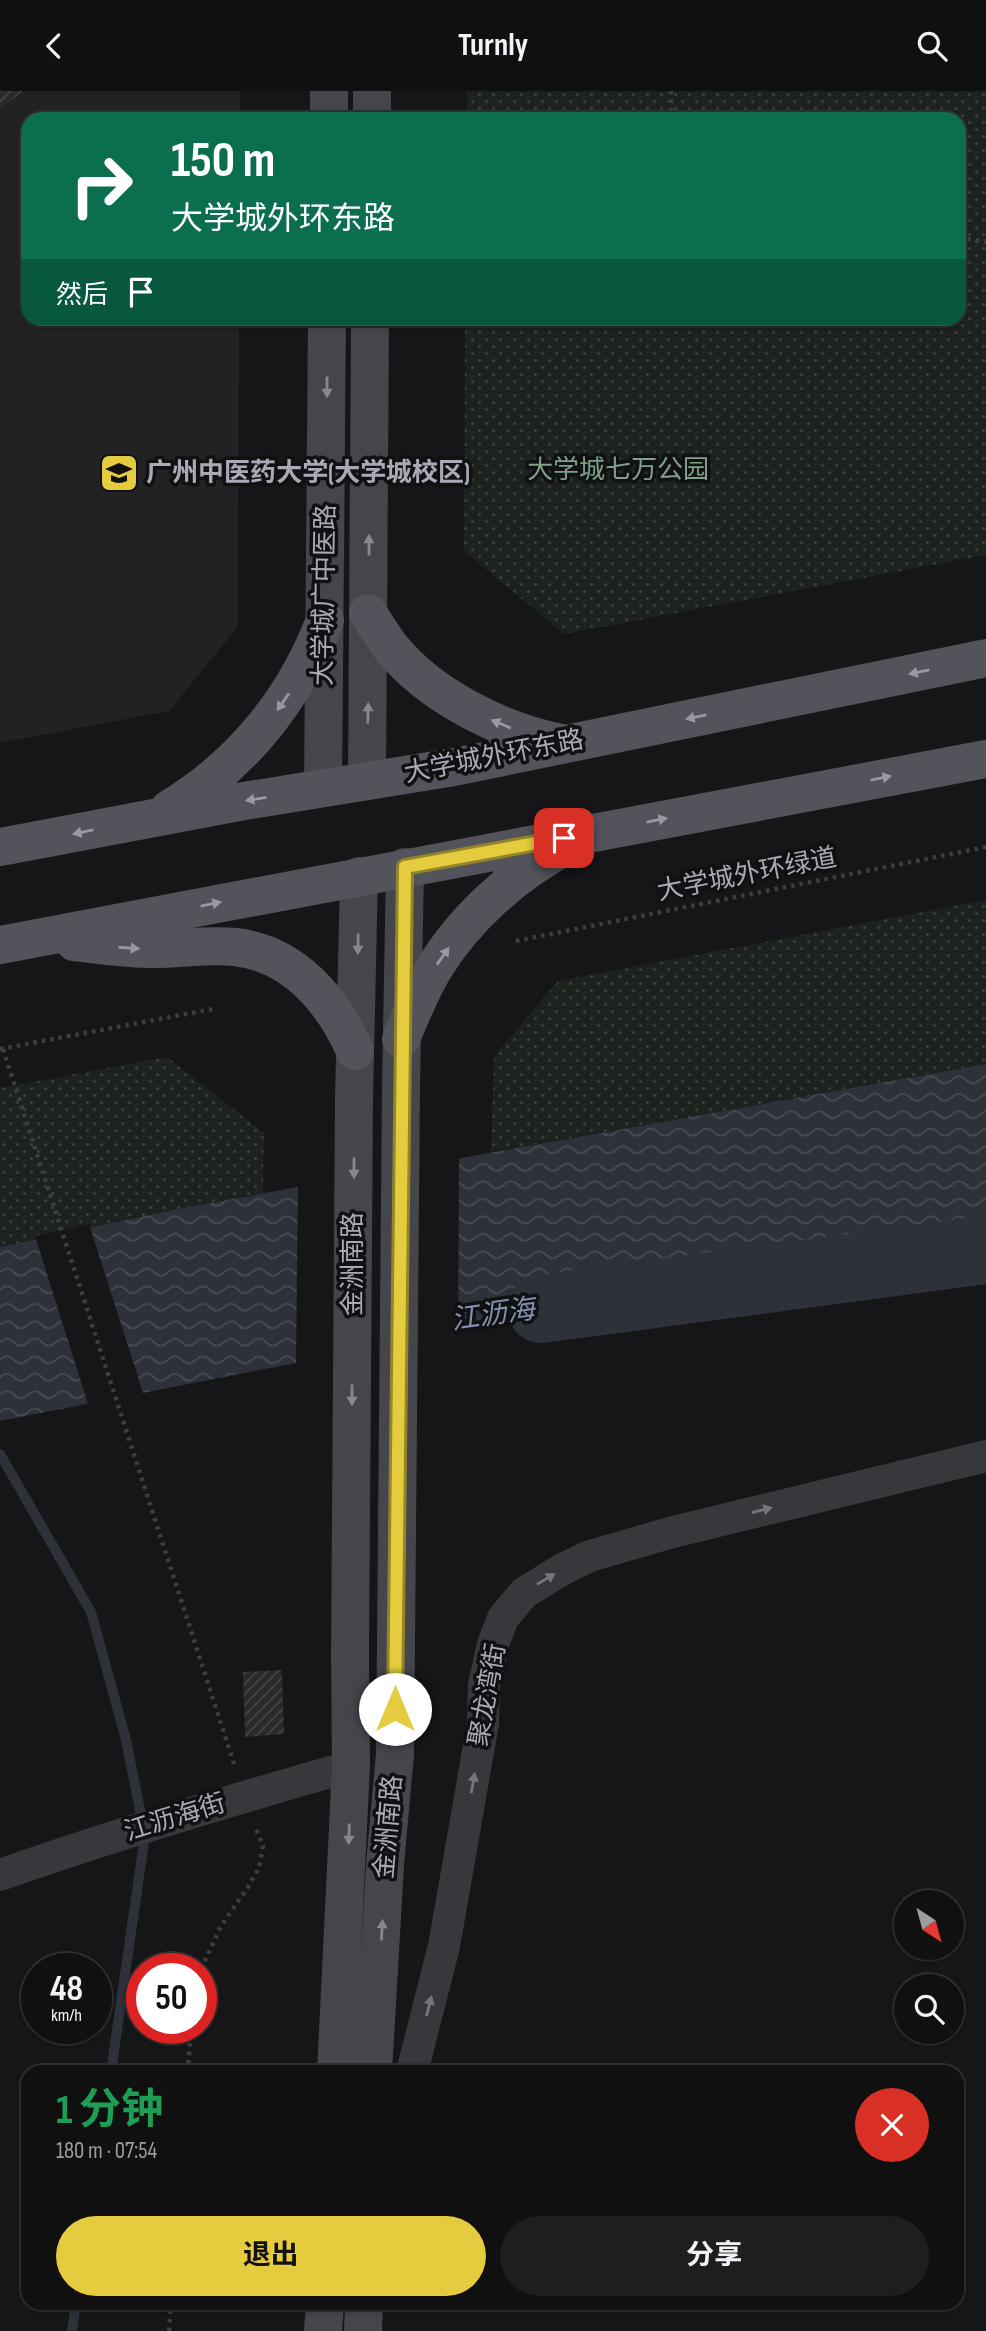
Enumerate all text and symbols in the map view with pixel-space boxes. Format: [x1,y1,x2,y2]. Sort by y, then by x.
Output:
text: Turnly [458,26,528,65]
icon: back [35,27,73,65]
icon: search [913,27,951,65]
text: 150 m [171,132,275,191]
icon: right [56,140,147,231]
text: 大学城外环东路 [171,200,395,239]
icon: arrive [122,273,160,311]
text: 然后 [56,280,108,311]
one-way arrow [321,376,333,398]
school or university icon: 广州中医药大学(大学城校区) [98,452,140,494]
park label: 大学城七万公园 [527,455,709,486]
place label: 广州中医药大学(大学城校区) [146,458,470,489]
street label: 大学城广中医路 [308,504,342,686]
one-way arrow [363,534,375,556]
one-way arrow [908,666,930,677]
one-way arrow [276,693,290,711]
one-way arrow [362,702,374,724]
one-way arrow [685,712,707,723]
one-way arrow [491,718,512,729]
street label: 大学城外环东路 [402,724,586,790]
one-way arrow [870,773,892,784]
one-way arrow [245,794,267,805]
pin [534,808,594,868]
one-way arrow [646,814,668,825]
icon: arrive [545,819,583,857]
one-way arrow [72,826,94,837]
street label: 大学城外环绿道 [655,842,839,908]
one-way arrow [200,898,222,909]
one-way arrow [352,934,363,956]
one-way arrow [118,943,140,954]
one-way arrow [436,947,450,965]
one-way arrow [348,1157,360,1179]
street label: 金洲南路 [338,1212,369,1316]
water label: 江沥海 [449,1292,541,1337]
one-way arrow [346,1384,358,1406]
one-way arrow [751,1504,773,1515]
one-way arrow [537,1573,556,1585]
street label: 聚龙湾街 [464,1641,512,1749]
position arrow [358,1672,432,1746]
one-way arrow [468,1772,479,1794]
street label: 金洲南路 [369,1774,409,1880]
street label: 江沥海街 [121,1788,229,1848]
one-way arrow [343,1824,354,1846]
north arrow [894,1890,964,1960]
map controls [894,1890,964,2044]
one-way arrow [376,1919,387,1941]
speed limit sign: 50 [126,1953,217,2044]
text: 48 [50,1968,83,2011]
button: search [894,1974,964,2044]
one-way arrow [424,1995,435,2017]
text: km/h [51,2005,82,2026]
text: 1 分钟 [56,2085,163,2136]
button: close [855,2088,929,2162]
text: 180 m · 07:54 [56,2137,157,2165]
button: 退出 [56,2216,486,2296]
button: 分享 [500,2216,929,2296]

